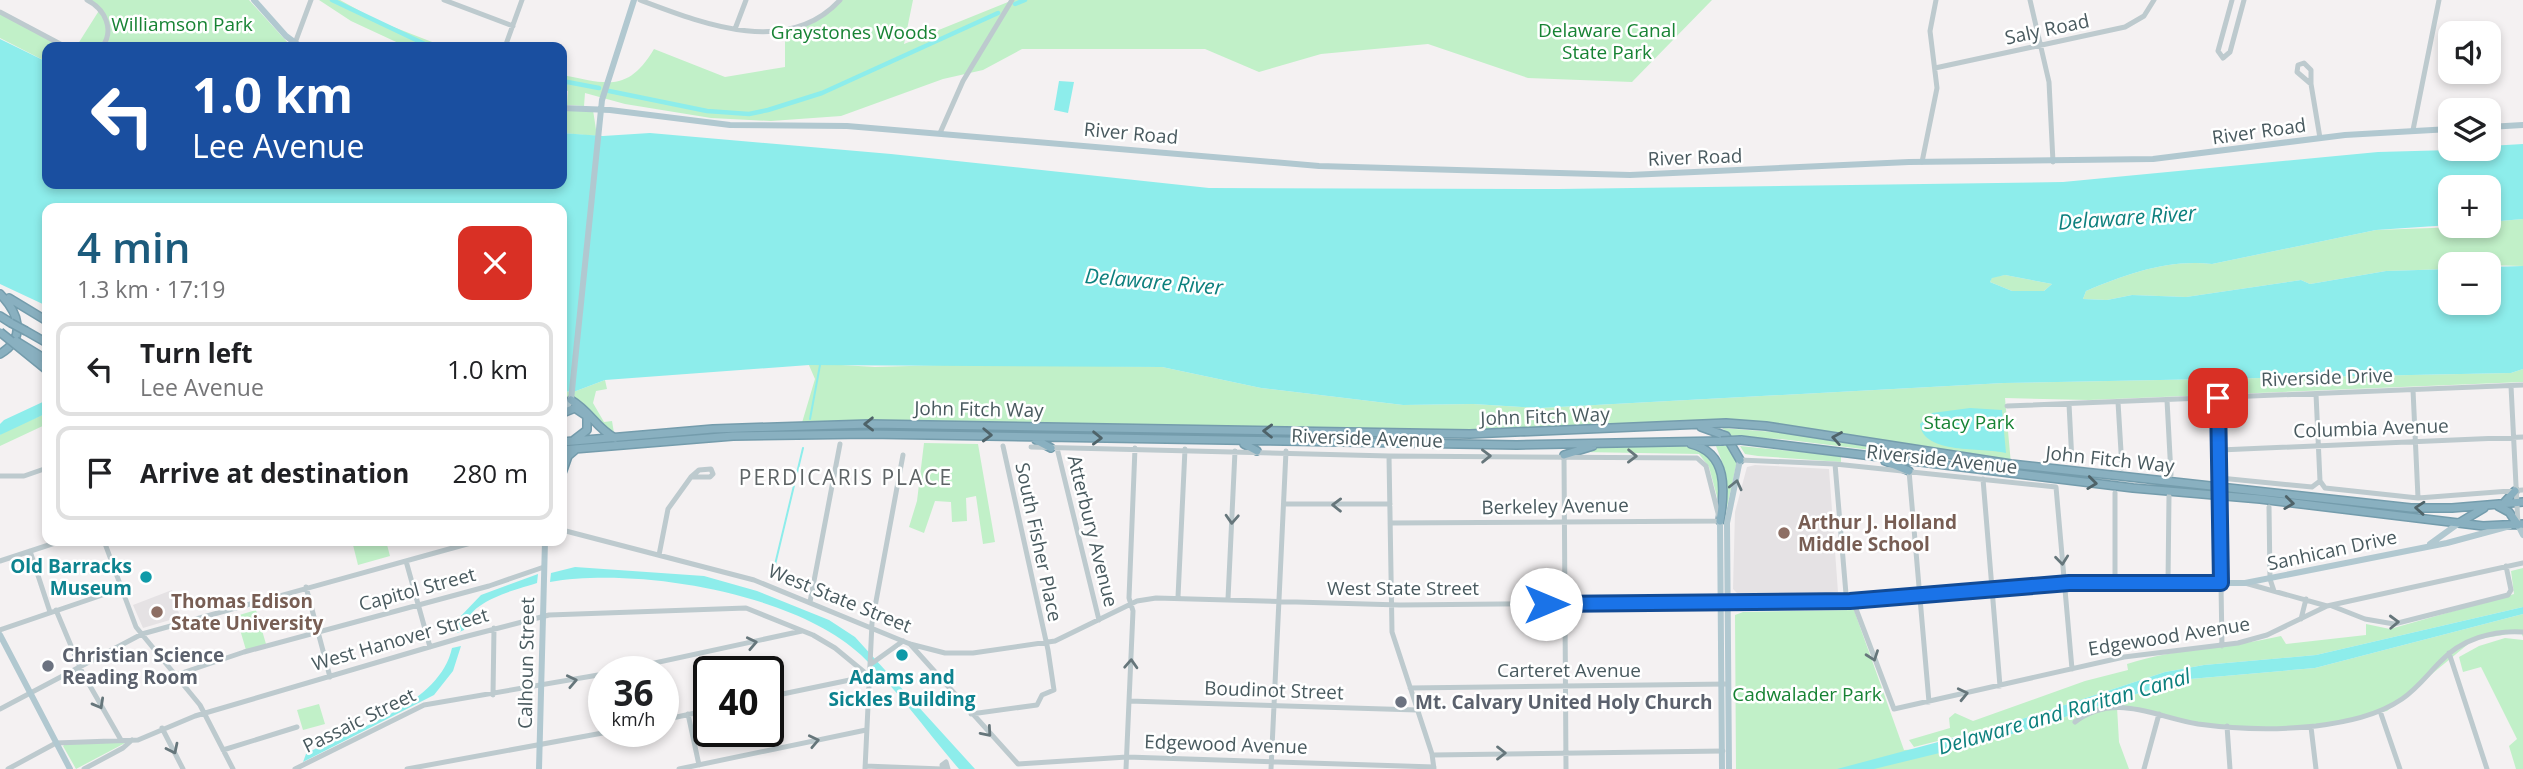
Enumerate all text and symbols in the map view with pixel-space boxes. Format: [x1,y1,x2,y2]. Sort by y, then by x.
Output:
street label: Saly Road [2002,7,2092,51]
park label: Williamson Park [111,11,253,37]
park label: Delaware Canal State Park [1538,17,1676,65]
park label: Graystones Woods [771,19,937,45]
map controls [2438,21,2501,315]
button: sound [2438,21,2501,84]
text: 1.0 km [192,61,353,127]
icon: left [77,70,168,161]
button: layers [2438,98,2501,161]
street label: River Road [2210,112,2308,150]
street label: River Road [1083,116,1179,150]
text: Lee Avenue [192,124,364,167]
street label: River Road [1647,142,1743,172]
button: + [2438,175,2501,238]
water label: Delaware River [2057,198,2198,236]
text: 4 min [77,218,190,275]
button: close [458,226,532,300]
button: − [2438,252,2501,315]
water label: Delaware River [1084,261,1225,301]
text: 1.3 km · 17:19 [77,273,225,305]
text: Turn left [140,335,252,371]
icon: left [81,350,119,388]
text: 1.0 km [447,351,528,387]
street label: Riverside Drive [2261,362,2393,392]
pin [2188,368,2248,428]
text: Lee Avenue [140,371,264,403]
icon: arrive [2199,379,2237,417]
street label: John Fitch Way [912,395,1044,423]
street label: John Fitch Way [1478,401,1611,431]
park label: Stacy Park [1923,409,2015,435]
street label: Columbia Avenue [2293,412,2449,444]
one-way arrow [863,416,874,432]
street label: Riverside Avenue [1291,422,1443,454]
one-way arrow [1262,423,1273,438]
one-way arrow [982,428,993,443]
one-way arrow [1092,431,1103,446]
one-way arrow [1831,431,1843,446]
street label: Riverside Avenue [1865,438,2019,480]
street label: John Fitch Way [2042,439,2176,479]
one-way arrow [1482,448,1492,464]
one-way arrow [1627,448,1638,464]
street label: Atterbury Avenue [1062,452,1124,610]
icon: arrive [81,454,119,492]
text: Arrive at destination [140,455,409,491]
text: 280 m [453,455,528,491]
street label: South Fisher Place [1009,460,1069,624]
district label: PERDICARIS PLACE [739,463,953,491]
one-way arrow [2086,476,2097,491]
one-way arrow [1727,479,1742,491]
street label: Berkeley Avenue [1481,492,1629,520]
one-way arrow [2283,495,2294,510]
one-way arrow [1331,497,1342,513]
one-way arrow [2414,501,2425,516]
place label: Arthur J. Holland Middle School [1798,509,1957,557]
one-way arrow [1225,513,1240,524]
street label: Sanhican Drive [2265,524,2399,576]
marker: Arthur J. Holland Middle School [1776,525,1792,541]
place label: Old Barracks Museum [10,553,132,601]
one-way arrow [2055,554,2070,565]
street label: West State Street [765,557,916,639]
street label: Capitol Street [356,561,479,617]
position arrow [1509,567,1583,641]
marker: Old Barracks Museum [138,569,154,585]
street label: West State Street [1327,575,1479,601]
place label: Thomas Edison State University [171,588,323,636]
street label: Calhoun Street [512,597,540,729]
street label: West Hanover Street [309,601,492,677]
marker: Thomas Edison State University [149,604,165,620]
street label: Edgewood Avenue [2086,610,2252,662]
one-way arrow [2389,615,2400,630]
one-way arrow [746,636,758,651]
place label: Christian Science Reading Room [62,642,224,690]
marker: Adams and Sickles Building [894,647,910,663]
one-way arrow [1865,650,1879,662]
speed limit sign: 40 [693,656,784,747]
street label: Carteret Avenue [1497,657,1641,683]
marker: Christian Science Reading Room [40,658,56,674]
one-way arrow [1123,658,1138,669]
water label: Delaware and Raritan Canal [1934,661,2194,761]
place label: Adams and Sickles Building [828,664,976,712]
text: 36 [613,669,654,716]
one-way arrow [566,674,578,689]
street label: Boudinot Street [1204,675,1344,705]
street label: Passaic Street [298,681,420,759]
park label: Cadwalader Park [1732,681,1882,707]
one-way arrow [1957,688,1969,702]
place label: Mt. Calvary United Holy Church [1415,689,1712,715]
marker: Mt. Calvary United Holy Church [1393,694,1409,710]
one-way arrow [91,697,104,710]
text: km/h [612,707,655,731]
one-way arrow [978,724,991,737]
street label: Edgewood Avenue [1144,728,1308,760]
one-way arrow [808,734,820,749]
one-way arrow [164,742,178,754]
one-way arrow [1496,745,1507,761]

